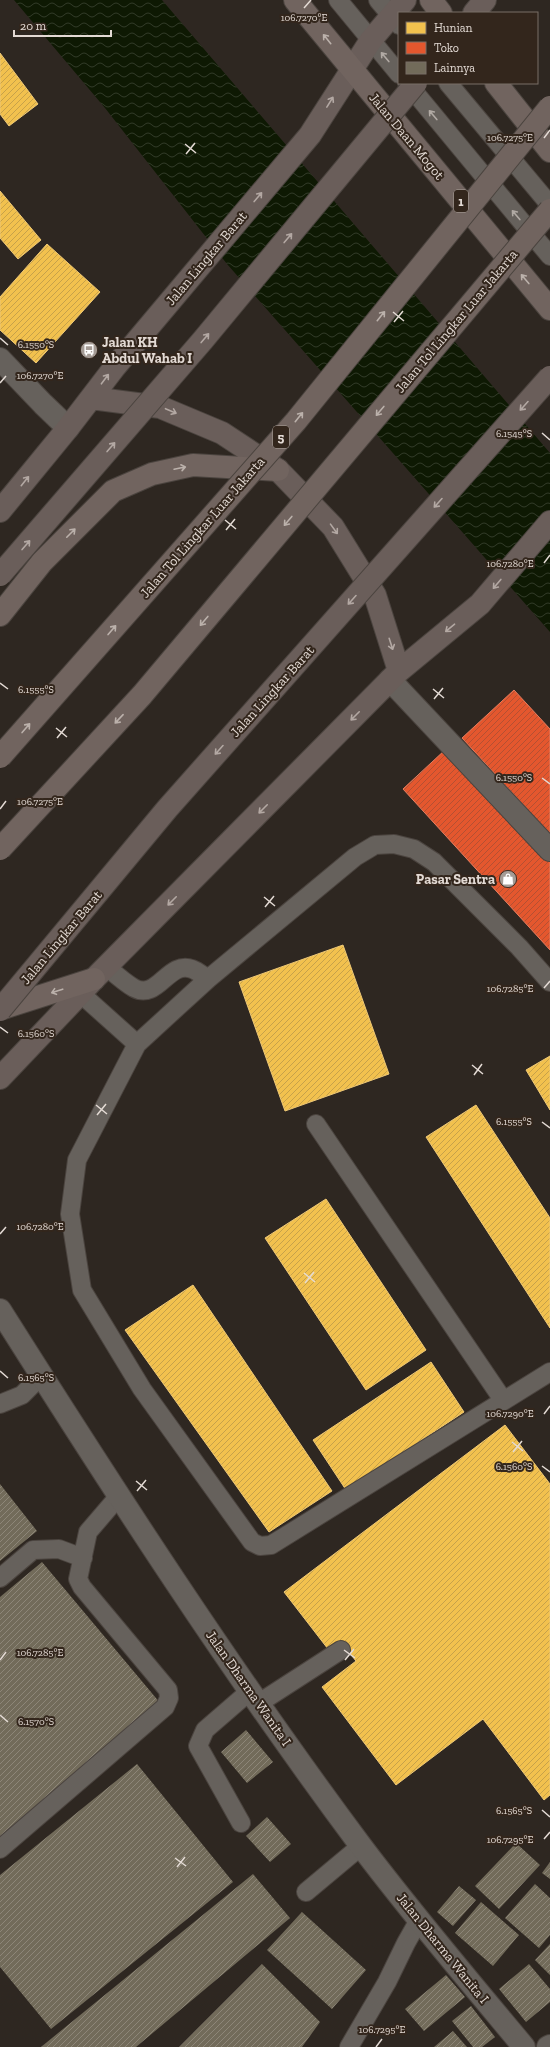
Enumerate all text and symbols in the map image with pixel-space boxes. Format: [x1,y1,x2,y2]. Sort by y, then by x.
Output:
scale bar [14,12,111,38]
text: 106.7270°E [281,12,327,24]
legend [398,12,538,84]
text: 20 m [20,19,47,33]
text: Hunian [434,21,473,35]
one-way arrow [322,33,331,44]
text: Toko [434,41,459,55]
one-way arrow [381,51,390,62]
text: Lainnya [434,61,475,75]
street label: Jalan Daan Mogot [365,89,448,184]
one-way arrow [327,96,335,108]
one-way arrow [429,110,438,120]
text: 106.7275°E [487,132,533,144]
road number: 1 [454,190,468,212]
one-way arrow [254,191,263,202]
street label: Jalan Lingkar Barat [162,207,251,309]
one-way arrow [512,210,521,220]
one-way arrow [283,233,292,243]
street label: Jalan Tol Lingkar Luar Jakarta [392,246,521,396]
one-way arrow [521,273,530,284]
one-way arrow [376,310,385,321]
one-way arrow [200,333,209,343]
place label: Jalan KH Abdul Wahab I [102,334,192,367]
text: 6.1550°S [18,339,54,351]
bus stop icon: Jalan KH Abdul Wahab I [79,340,99,360]
text: 106.7270°E [17,370,63,382]
one-way arrow [101,374,110,385]
one-way arrow [519,401,529,411]
one-way arrow [376,406,385,417]
one-way arrow [164,408,176,415]
one-way arrow [294,411,303,422]
road number: 5 [273,426,289,448]
text: 6.1545°S [496,428,532,440]
one-way arrow [106,442,115,452]
street label: Jalan Tol Lingkar Luar Jakarta [136,453,268,601]
one-way arrow [173,464,186,472]
one-way arrow [20,476,29,486]
one-way arrow [433,498,443,508]
one-way arrow [283,516,292,527]
one-way arrow [329,523,338,534]
one-way arrow [66,528,76,538]
one-way arrow [21,540,30,550]
text: 106.7280°E [486,558,534,570]
one-way arrow [493,579,502,589]
one-way arrow [347,595,356,606]
one-way arrow [200,616,209,626]
one-way arrow [445,624,456,633]
one-way arrow [107,625,116,635]
one-way arrow [388,638,395,651]
street label: Jalan Lingkar Barat [227,641,319,741]
text: 6.1555°S [18,684,54,696]
one-way arrow [350,711,360,721]
one-way arrow [115,714,124,725]
one-way arrow [21,723,30,733]
one-way arrow [214,745,224,755]
text: 6.1550°S [496,772,532,784]
text: 106.7275°E [17,796,63,808]
one-way arrow [258,804,268,814]
shop icon: Pasar Sentra [498,869,518,889]
place label: Pasar Sentra [416,871,495,888]
street label: Jalan Lingkar Barat [17,886,106,988]
one-way arrow [167,896,177,906]
text: 106.7285°E [487,983,533,995]
one-way arrow [50,988,63,995]
text: 6.1560°S [18,1028,54,1040]
text: 6.1555°S [496,1116,532,1128]
text: 106.7280°E [16,1221,64,1233]
text: 6.1565°S [18,1372,54,1384]
text: 106.7290°E [486,1408,534,1420]
text: 6.1560°S [496,1461,532,1473]
street label: Jalan Dharma Wanita I [202,1627,295,1749]
text: 106.7285°E [17,1647,63,1659]
text: 6.1570°S [18,1716,54,1728]
text: 6.1565°S [496,1805,532,1817]
text: 106.7295°E [487,1834,533,1846]
street label: Jalan Dharma Wanita I [393,1890,492,2007]
text: 106.7295°E [359,2024,405,2036]

